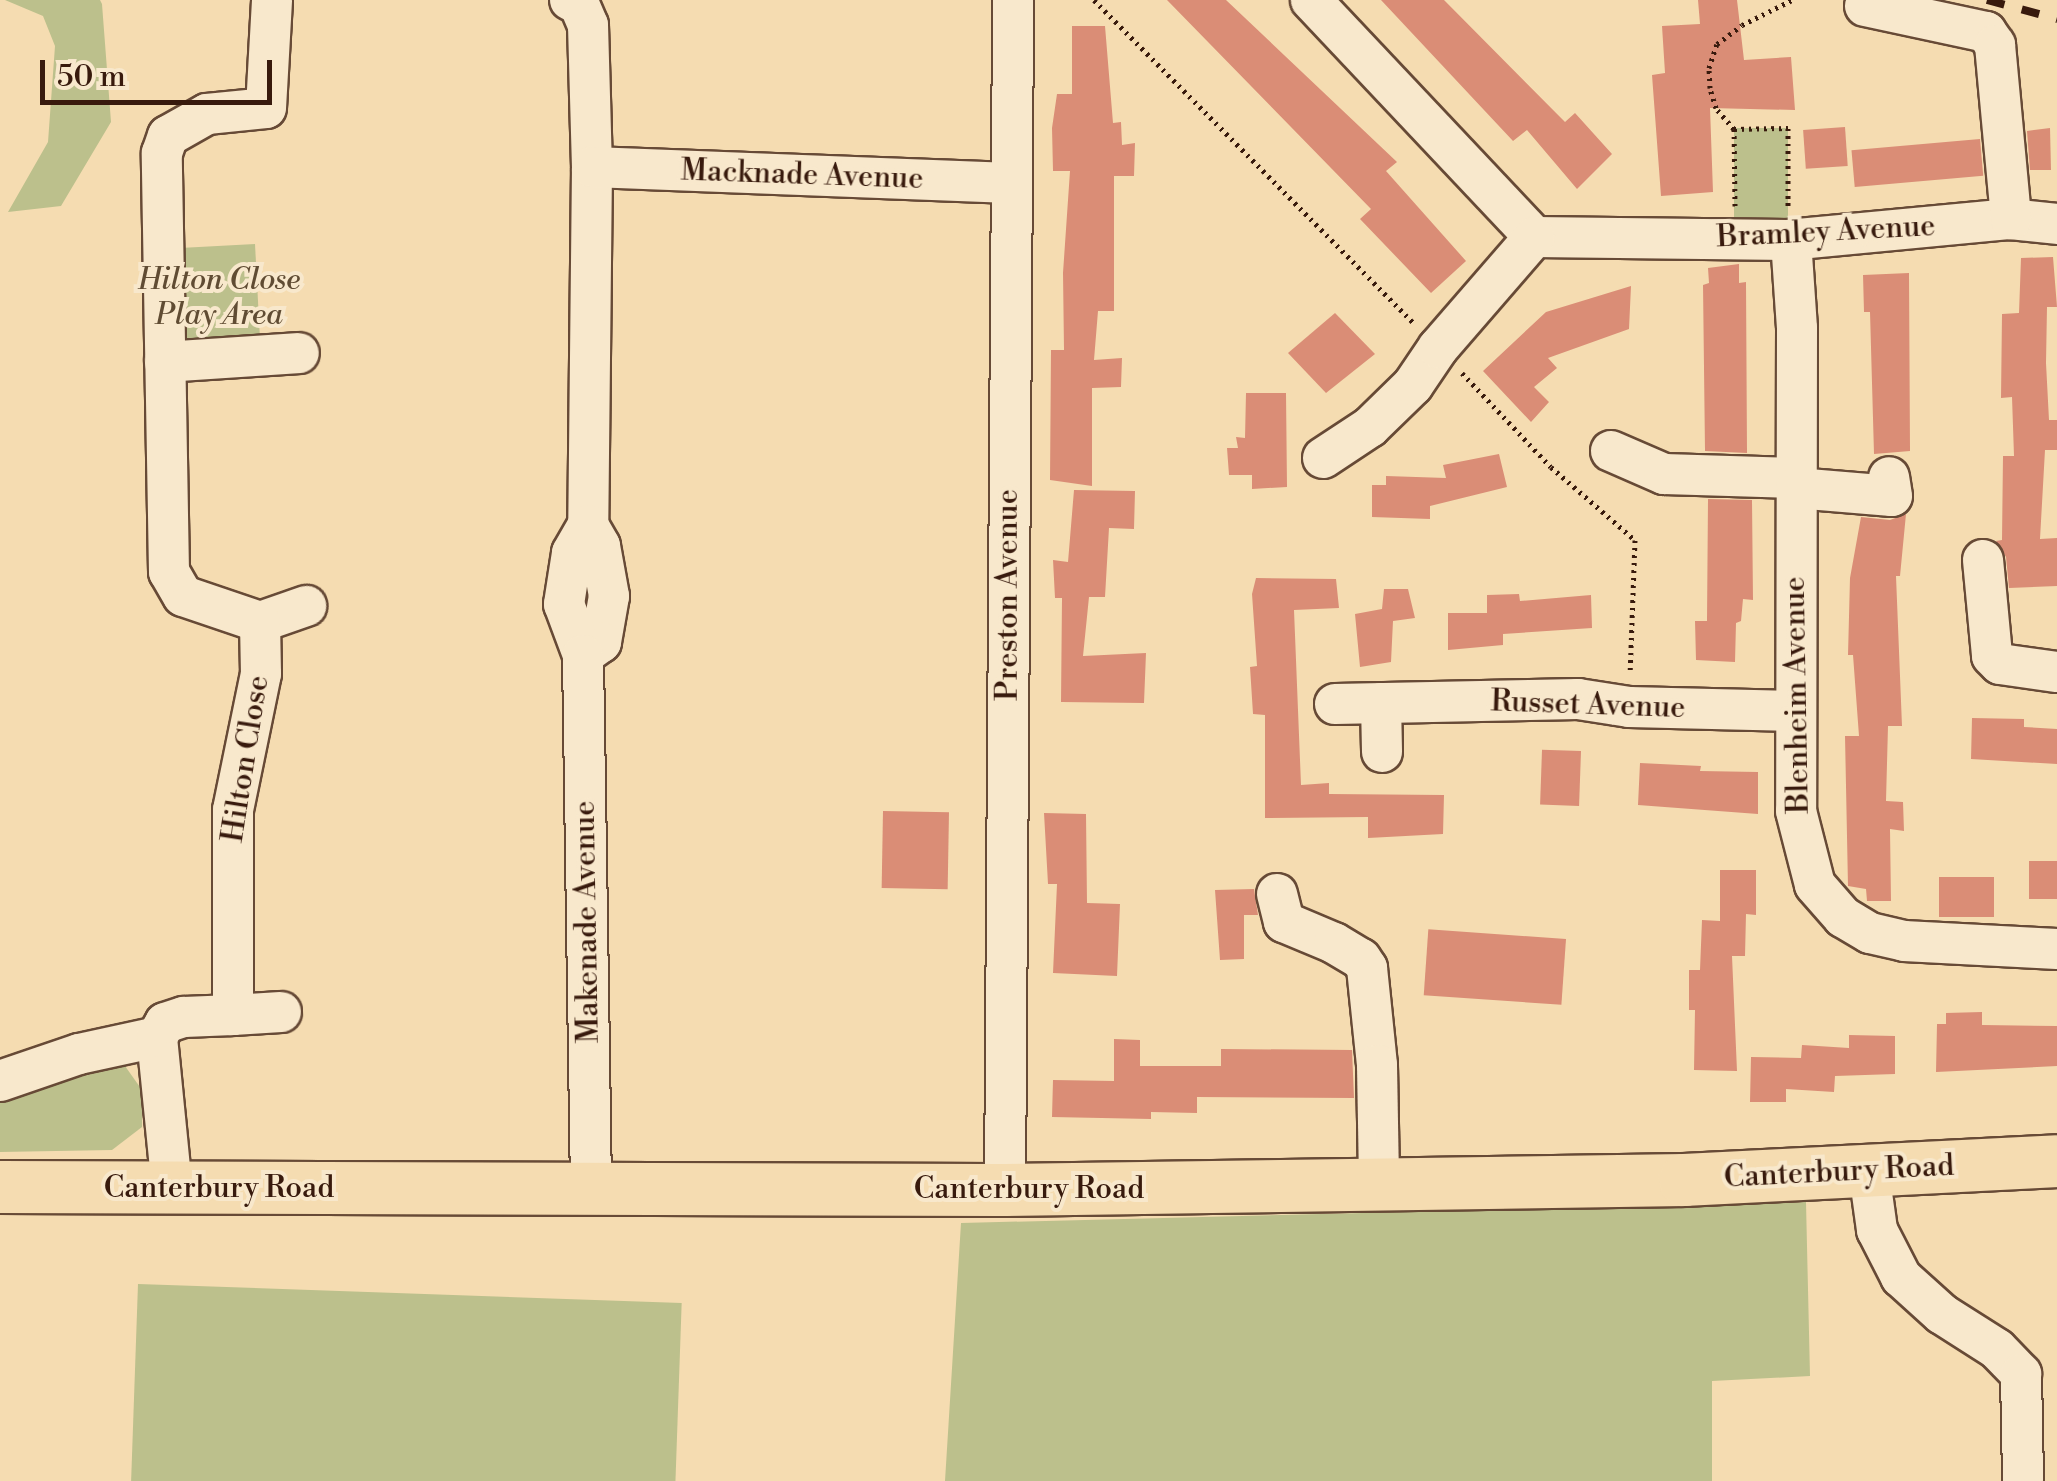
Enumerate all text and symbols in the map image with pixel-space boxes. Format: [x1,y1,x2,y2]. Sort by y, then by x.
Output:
scale bar [45,40,278,102]
text: 50 m [57,58,126,96]
street label: Macknade Avenue [680,153,924,197]
street label: Bramley Avenue [1716,208,1936,256]
park label: Hilton Close Play Area [138,262,300,332]
street label: Preston Avenue [990,489,1026,701]
street label: Blenheim Avenue [1777,576,1817,814]
street label: Hilton Close [215,673,277,845]
street label: Russet Avenue [1490,684,1686,726]
street label: Makenade Avenue [567,800,607,1044]
street label: Canterbury Road [1723,1148,1955,1196]
street label: Canterbury Road [104,1170,334,1206]
street label: Canterbury Road [914,1171,1144,1207]

